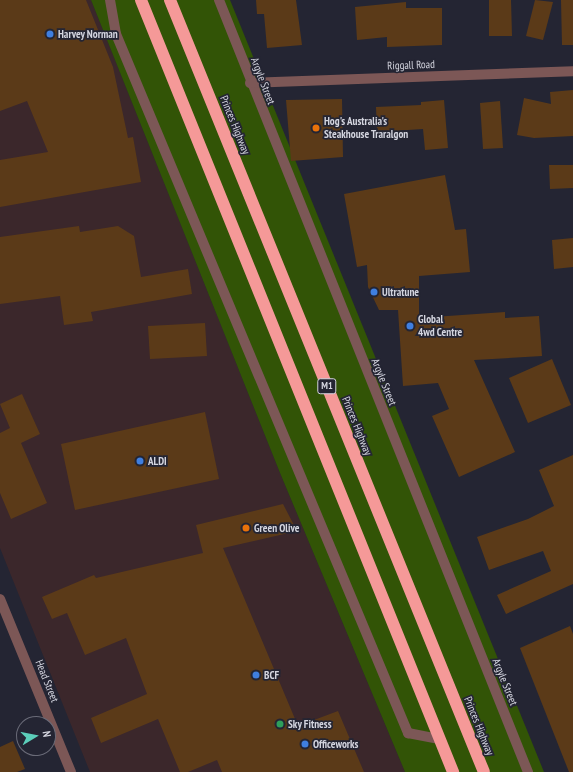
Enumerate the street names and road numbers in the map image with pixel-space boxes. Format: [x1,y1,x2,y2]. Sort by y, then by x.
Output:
street label: Argyle Street [248,56,278,106]
street label: Riggall Road [387,58,435,72]
street label: Princes Highway [217,94,253,156]
street label: Argyle Street [369,357,399,407]
road number: M1 [317,378,337,394]
street label: Princes Highway [339,395,375,457]
street label: Argyle Street [490,657,520,707]
street label: Head Street [33,658,61,704]
street label: Princes Highway [461,695,497,757]

